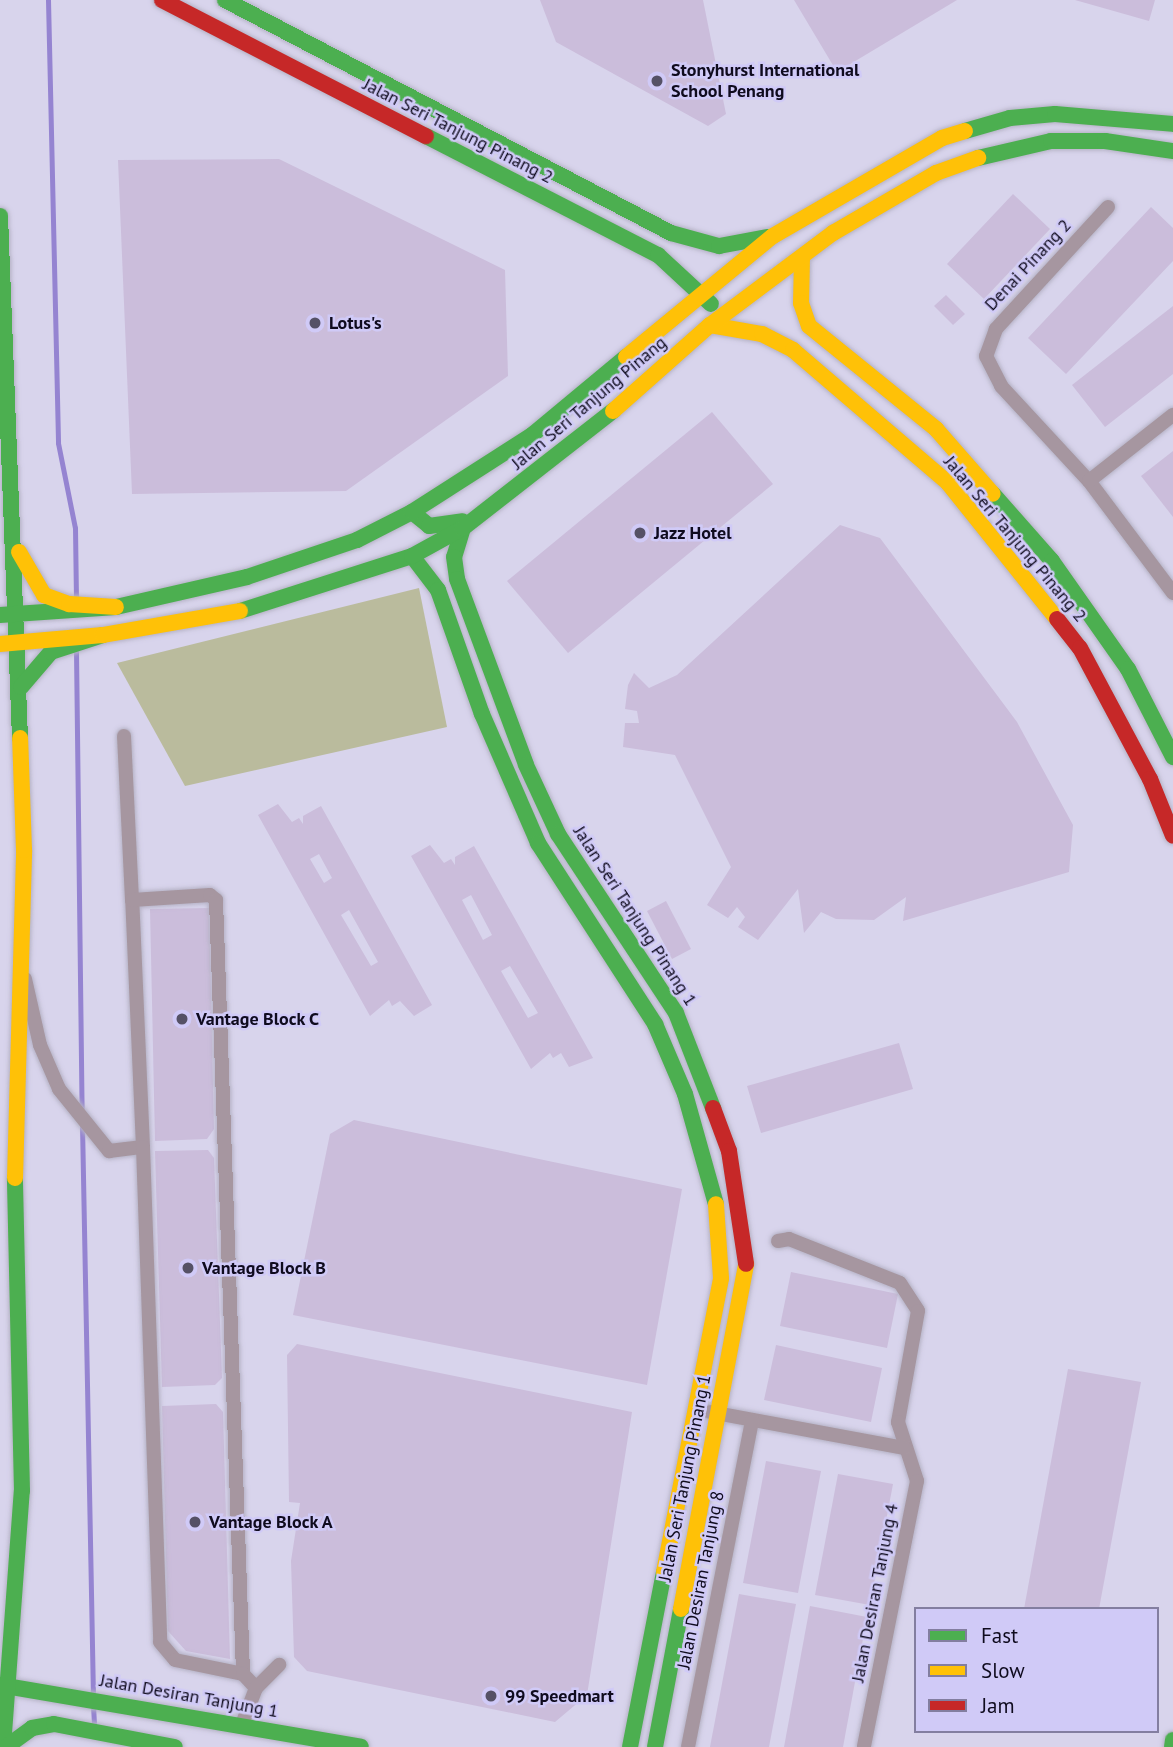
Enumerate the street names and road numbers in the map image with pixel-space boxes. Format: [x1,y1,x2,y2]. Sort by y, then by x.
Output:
street label: Jalan Seri Tanjung Pinang 2 [359,73,557,189]
street label: Denai Pinang 2 [980,215,1076,315]
street label: Jalan Seri Tanjung Pinang [507,332,671,474]
street label: Jalan Seri Tanjung Pinang 2 [939,451,1091,627]
street label: Jalan Seri Tanjung Pinang 1 [568,822,702,1010]
street label: Jalan Seri Tanjung Pinang 1 [654,1372,716,1584]
street label: Jalan Desiran Tanjung 8 [673,1489,729,1671]
street label: Jalan Desiran Tanjung 4 [847,1502,903,1684]
street label: Jalan Desiran Tanjung 1 [98,1670,280,1722]

